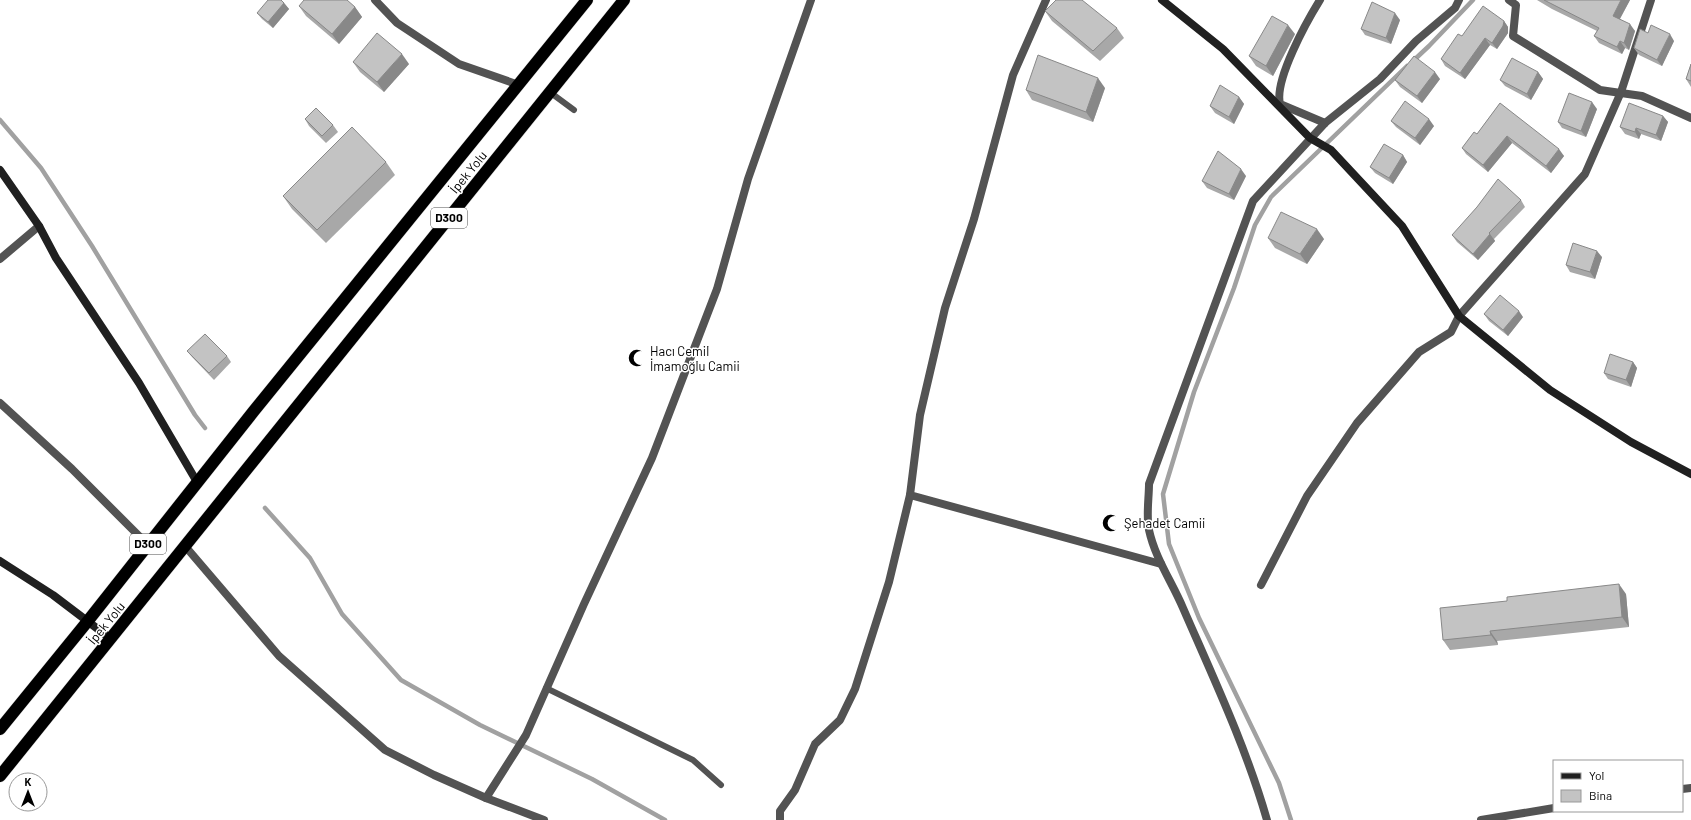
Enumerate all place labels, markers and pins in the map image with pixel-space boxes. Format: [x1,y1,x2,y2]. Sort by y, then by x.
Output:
place label: Hacı Cemil İmamoğlu Camii [650,343,740,374]
mosque icon: Hacı Cemil İmamoğlu Camii [627,348,647,368]
mosque icon: Şehadet Camii [1101,513,1121,533]
place label: Şehadet Camii [1124,515,1205,531]

